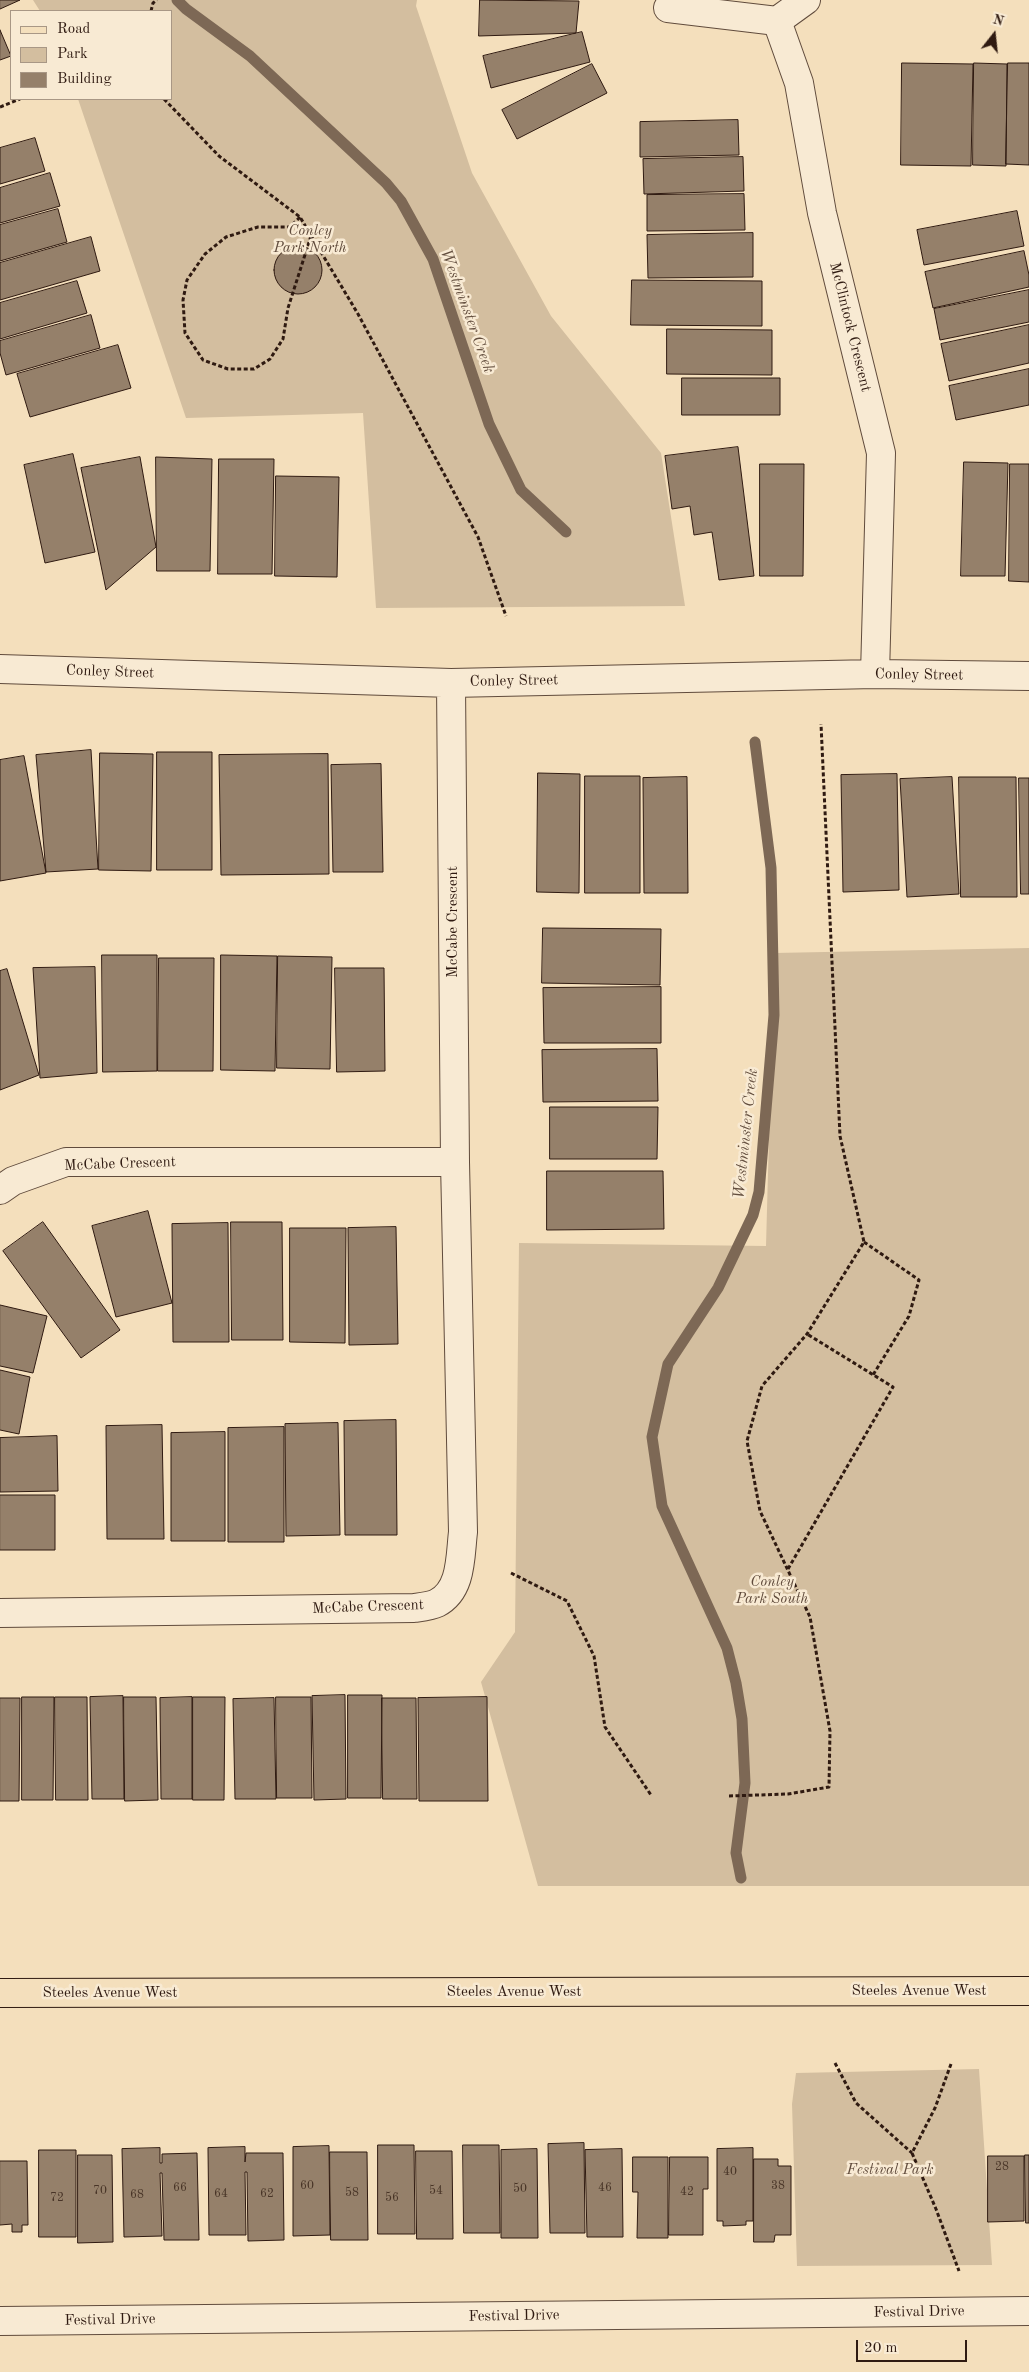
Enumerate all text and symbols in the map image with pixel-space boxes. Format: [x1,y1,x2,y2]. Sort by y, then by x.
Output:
legend [10,10,172,100]
north arrow [969,10,1019,60]
text: N [991,12,1005,29]
text: Road [57,22,90,37]
text: Park [57,47,88,62]
text: Building [57,72,112,87]
park label: Conley Park North [274,222,346,257]
water label: Westminster Creek [436,246,498,376]
street label: McClintock Crescent [825,260,875,394]
street label: Conley Street [65,661,155,683]
street label: Conley Street [875,665,963,685]
street label: Conley Street [470,671,558,691]
street label: McCabe Crescent [444,866,462,978]
water label: Westminster Creek [730,1068,762,1200]
street label: McCabe Crescent [64,1153,176,1175]
park label: Conley Park South [736,1573,808,1608]
street label: McCabe Crescent [312,1596,424,1618]
street label: Steeles Avenue West [851,1982,987,2000]
street label: Steeles Avenue West [446,1983,582,2001]
street label: Steeles Avenue West [42,1984,178,2002]
house number: 28 [995,2160,1009,2174]
park label: Festival Park [846,2161,934,2179]
house number: 40 [723,2165,737,2179]
house number: 60 [300,2179,314,2193]
house number: 38 [771,2179,785,2193]
house number: 66 [173,2181,187,2195]
house number: 46 [598,2181,612,2195]
house number: 50 [513,2182,527,2196]
house number: 70 [93,2184,107,2198]
house number: 54 [429,2184,443,2198]
house number: 42 [680,2185,694,2199]
house number: 58 [345,2186,359,2200]
house number: 64 [214,2187,228,2201]
house number: 62 [260,2187,274,2201]
house number: 68 [130,2188,144,2202]
house number: 72 [50,2191,64,2205]
house number: 56 [385,2191,399,2205]
street label: Festival Drive [873,2302,965,2322]
street label: Festival Drive [468,2306,560,2326]
street label: Festival Drive [64,2310,156,2330]
scale bar [859,2330,970,2362]
text: 20 m [864,2341,898,2356]

